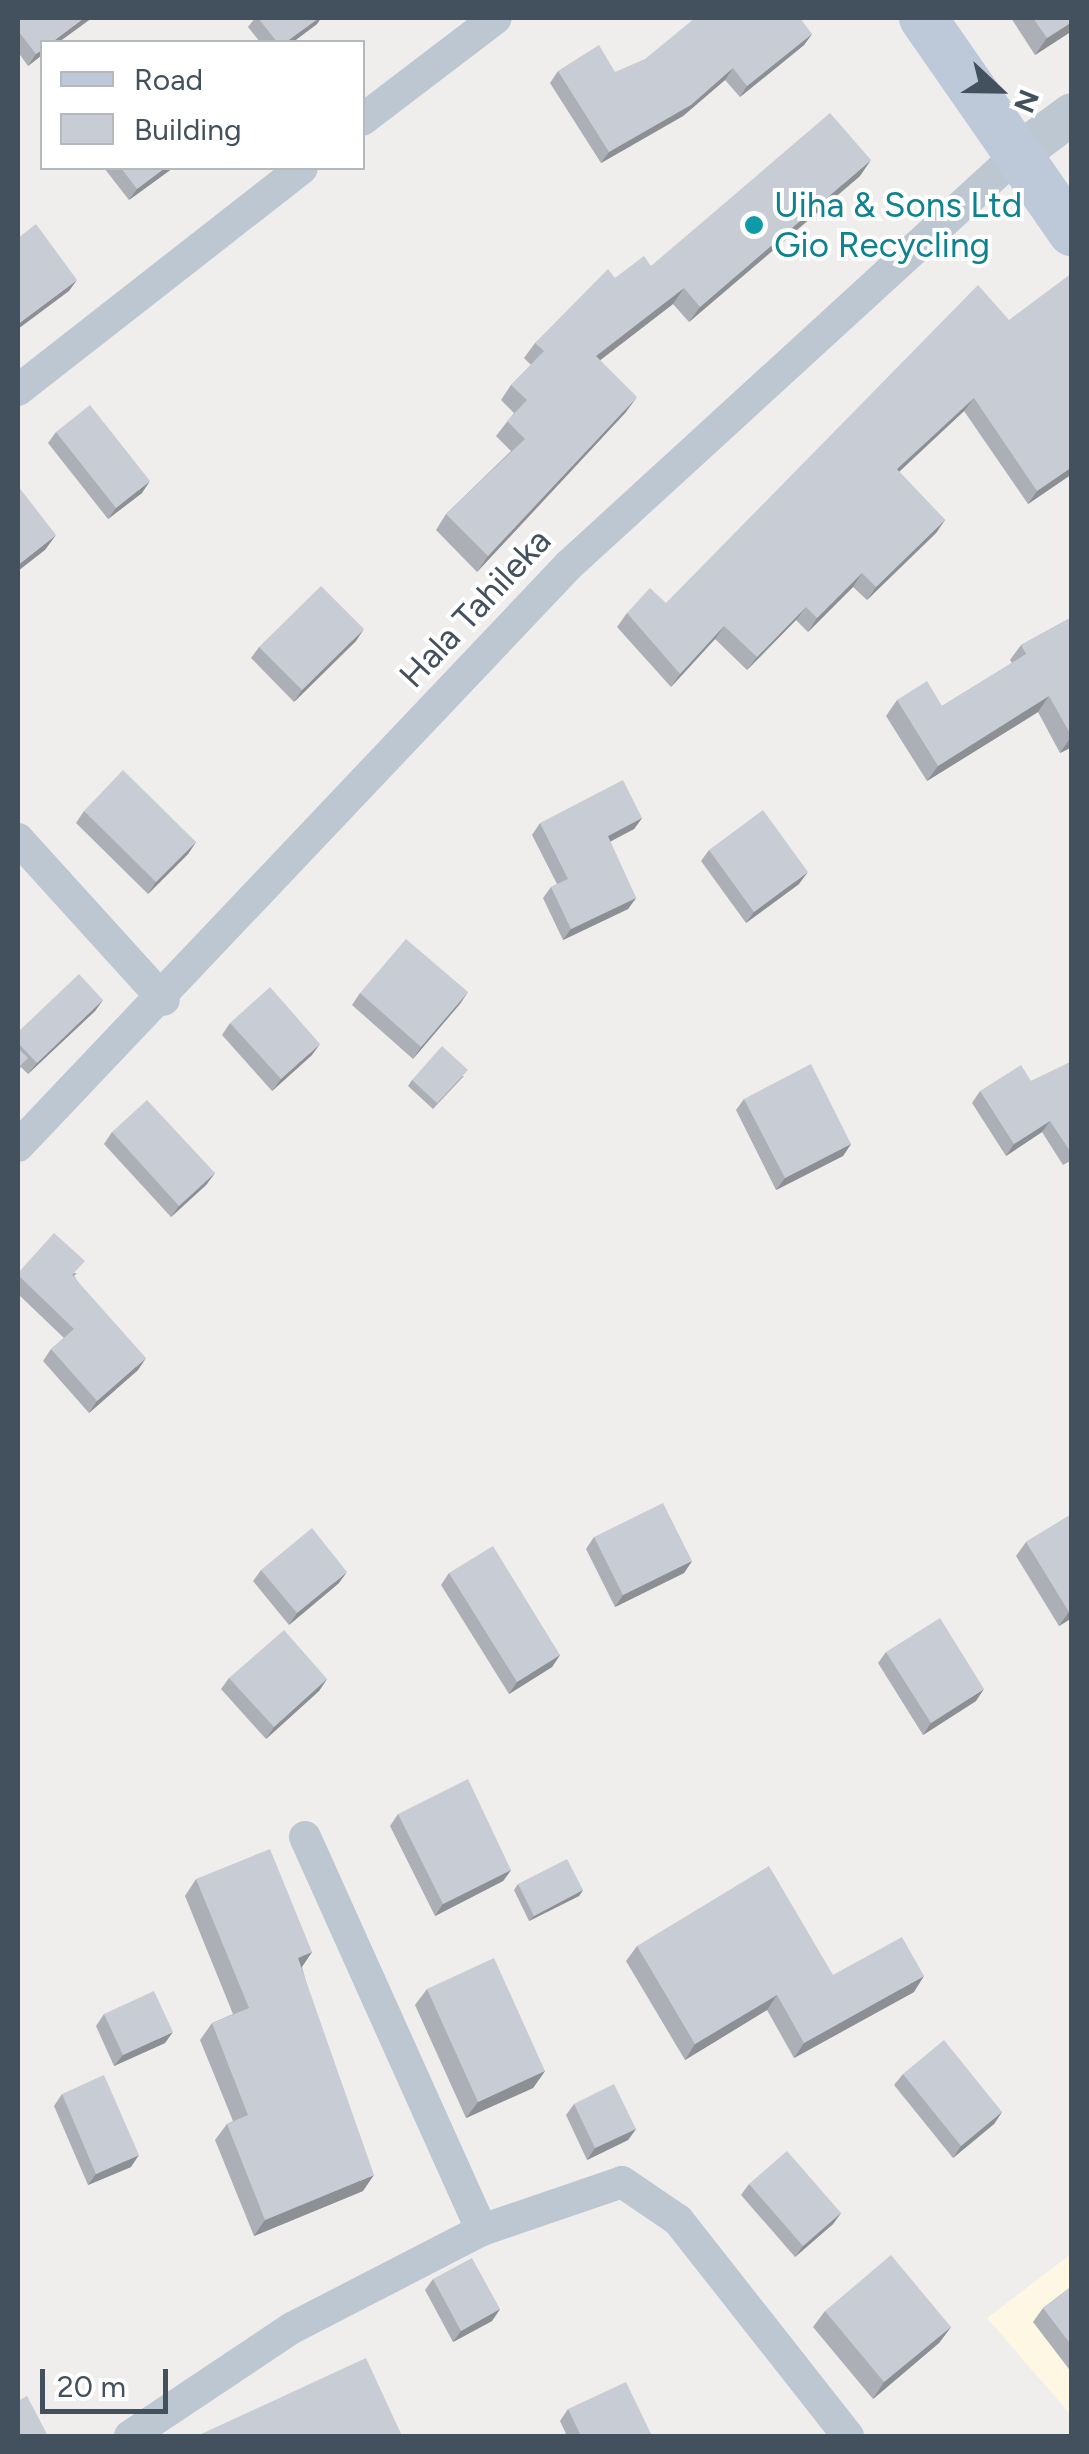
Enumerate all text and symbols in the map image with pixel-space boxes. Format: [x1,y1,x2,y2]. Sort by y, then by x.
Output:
legend [40,40,365,170]
north arrow [949,40,1049,140]
text: Road [134,61,203,98]
text: N [1007,85,1047,118]
text: Building [134,111,242,148]
place label: Uiha & Sons Ltd Gio Recycling [774,184,1022,266]
marker: Uiha & Sons Ltd Gio Recycling [743,214,765,236]
street label: Hala Tahileka [391,520,559,696]
scale bar [45,2349,172,2411]
text: 20 m [57,2368,126,2405]

